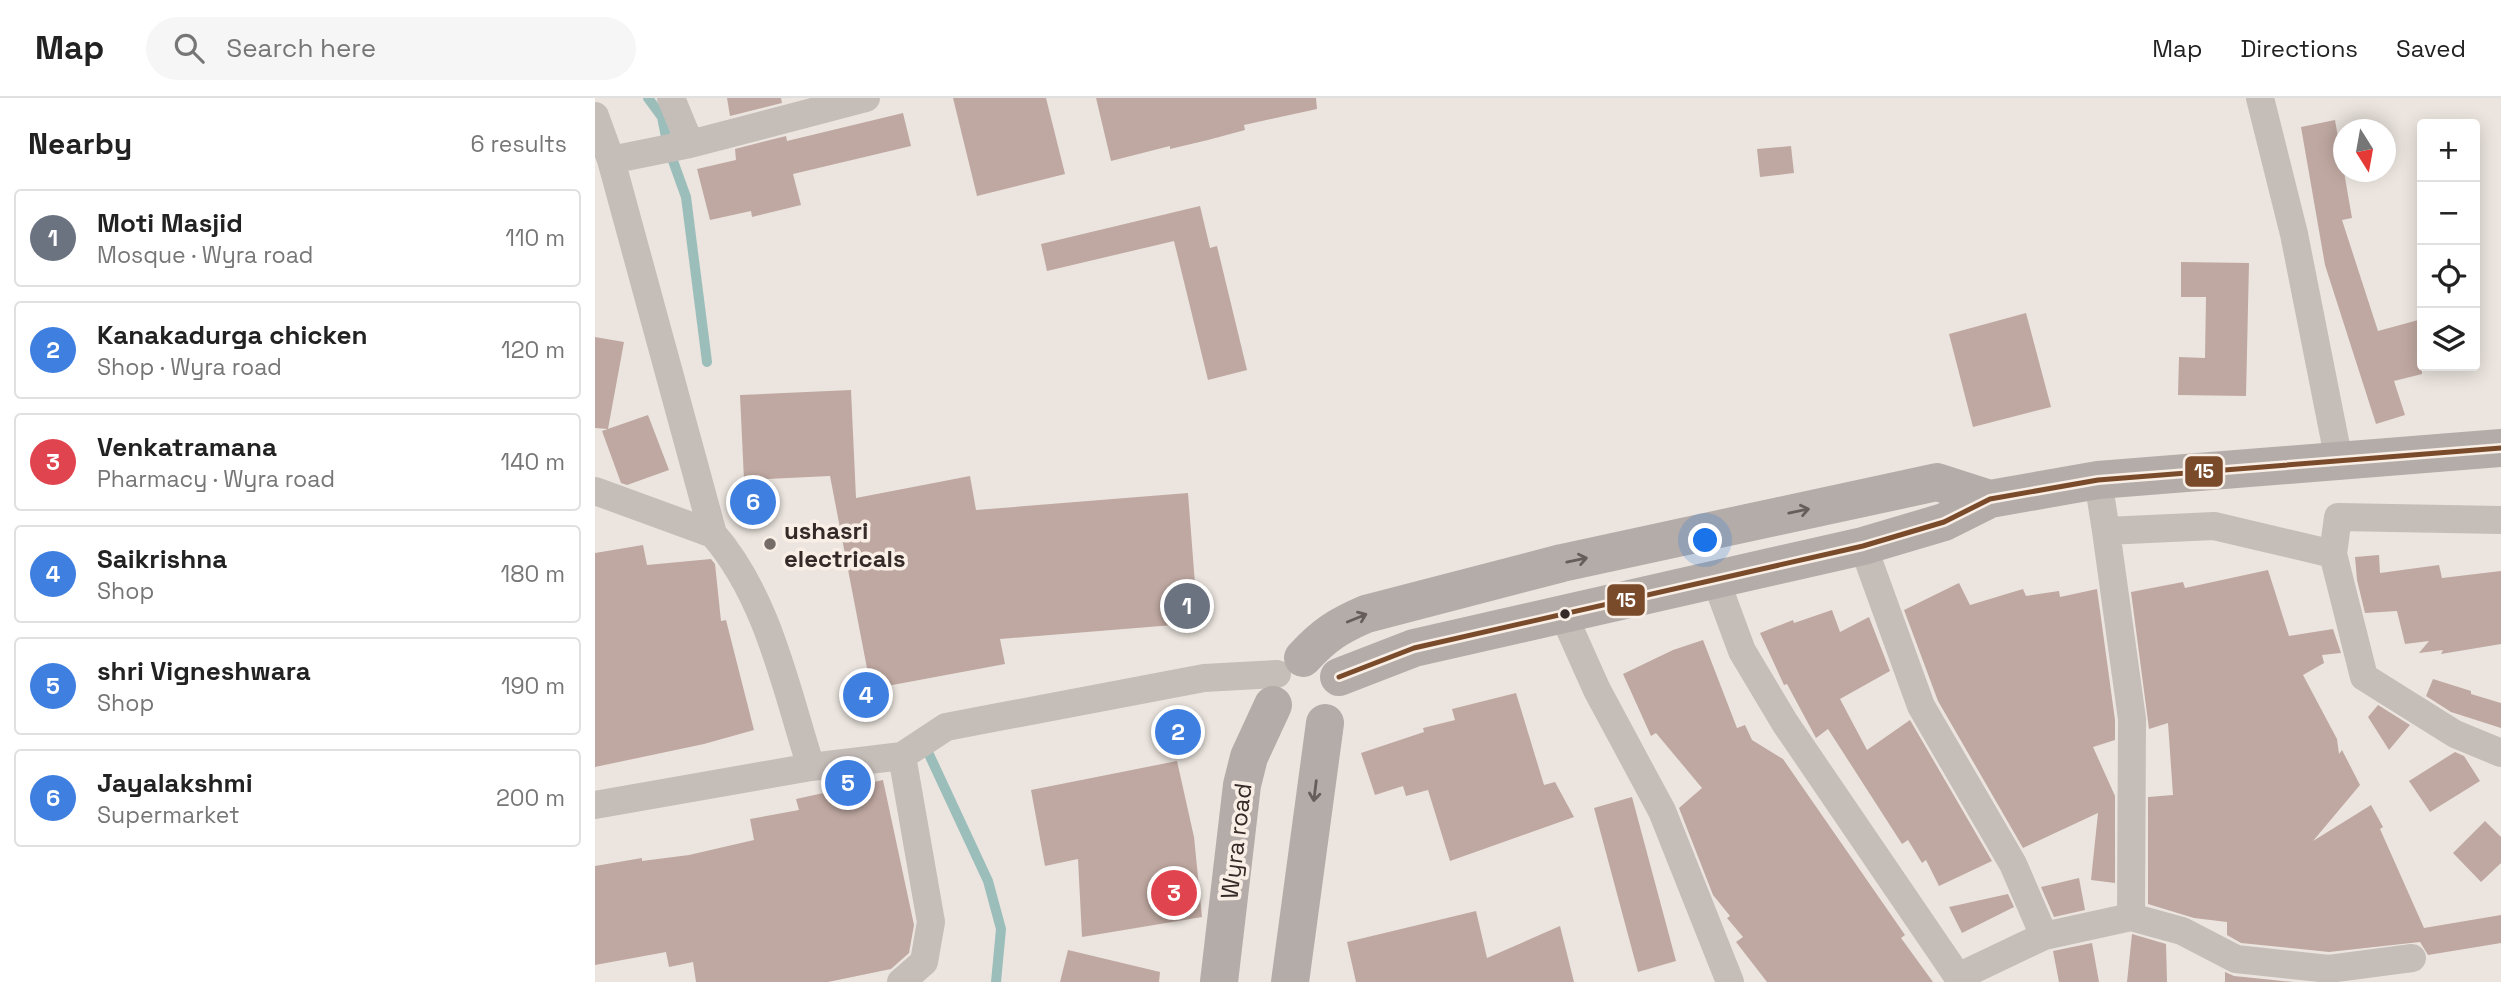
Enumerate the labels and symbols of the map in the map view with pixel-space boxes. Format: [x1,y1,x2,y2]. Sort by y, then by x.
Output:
north arrow [2333,119,2396,182]
line badge: 15 [2184,455,2224,488]
text: 15 [2194,459,2214,484]
pin: 6 [730,476,776,528]
one-way arrow [1787,504,1810,517]
place label: ushasri electricals [784,515,906,574]
your location [1688,523,1722,557]
marker: ushasri electricals [762,536,778,552]
one-way arrow [1565,553,1588,566]
pin: 1 [1164,580,1210,632]
line badge: 15 [1606,583,1646,617]
text: 15 [1616,588,1636,613]
unlabelled marker [1558,607,1572,621]
one-way arrow [1346,611,1367,624]
pin: 4 [843,669,889,721]
pin: 2 [1155,706,1201,758]
pin: 5 [825,757,871,809]
one-way arrow [1308,779,1321,802]
street label: Wyra road [1214,781,1258,901]
pin: 3 [1151,867,1197,919]

